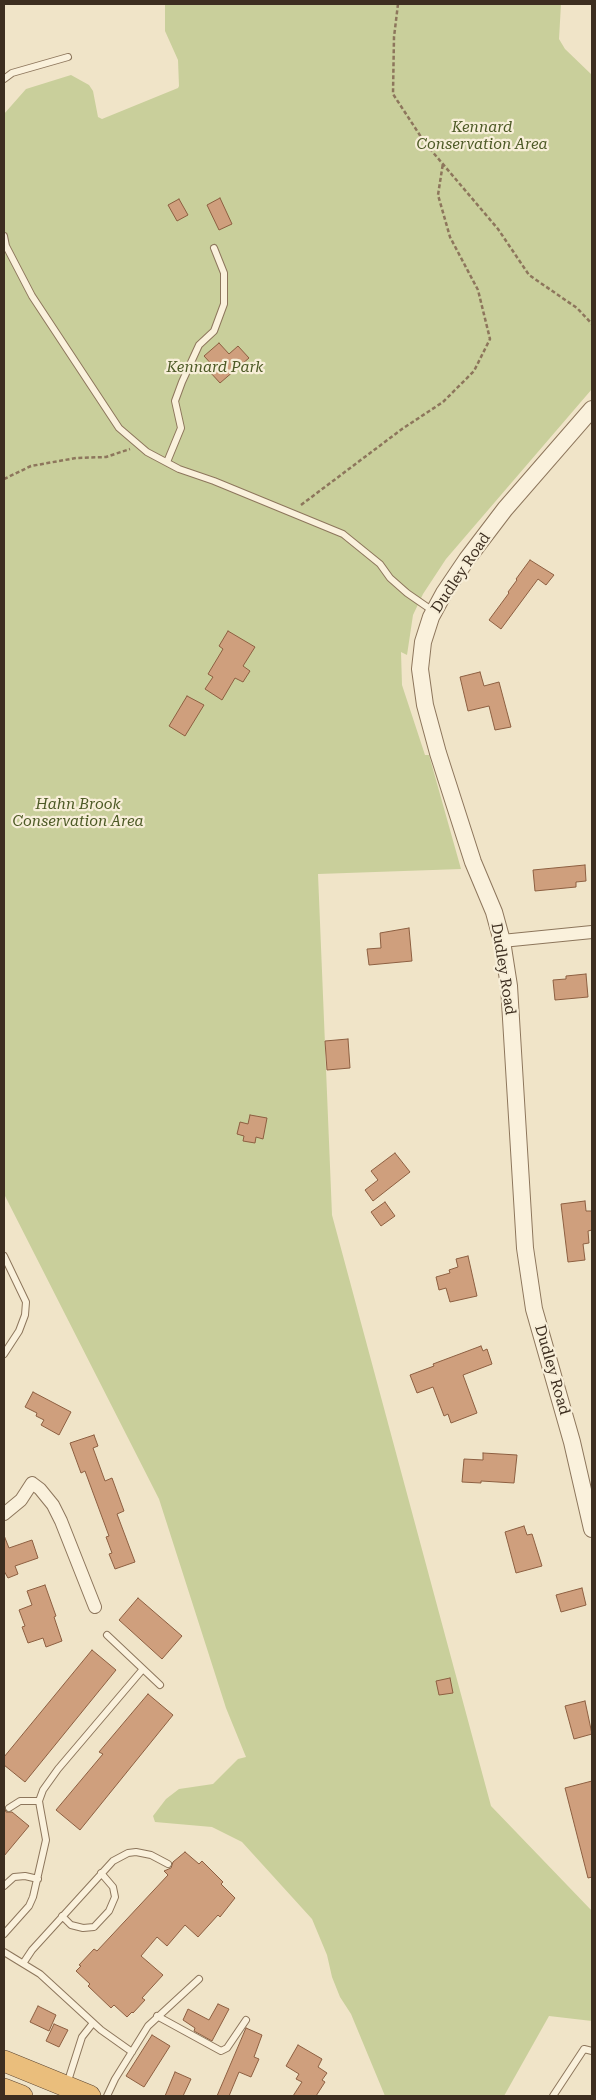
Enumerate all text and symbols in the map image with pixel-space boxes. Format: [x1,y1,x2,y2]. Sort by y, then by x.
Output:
park label: Kennard Conservation Area [416,119,548,154]
park label: Kennard Park [167,359,263,377]
street label: Dudley Road [428,529,494,617]
park label: Hahn Brook Conservation Area [12,796,144,831]
street label: Dudley Road [487,922,519,1016]
street label: Dudley Road [531,1323,573,1417]

